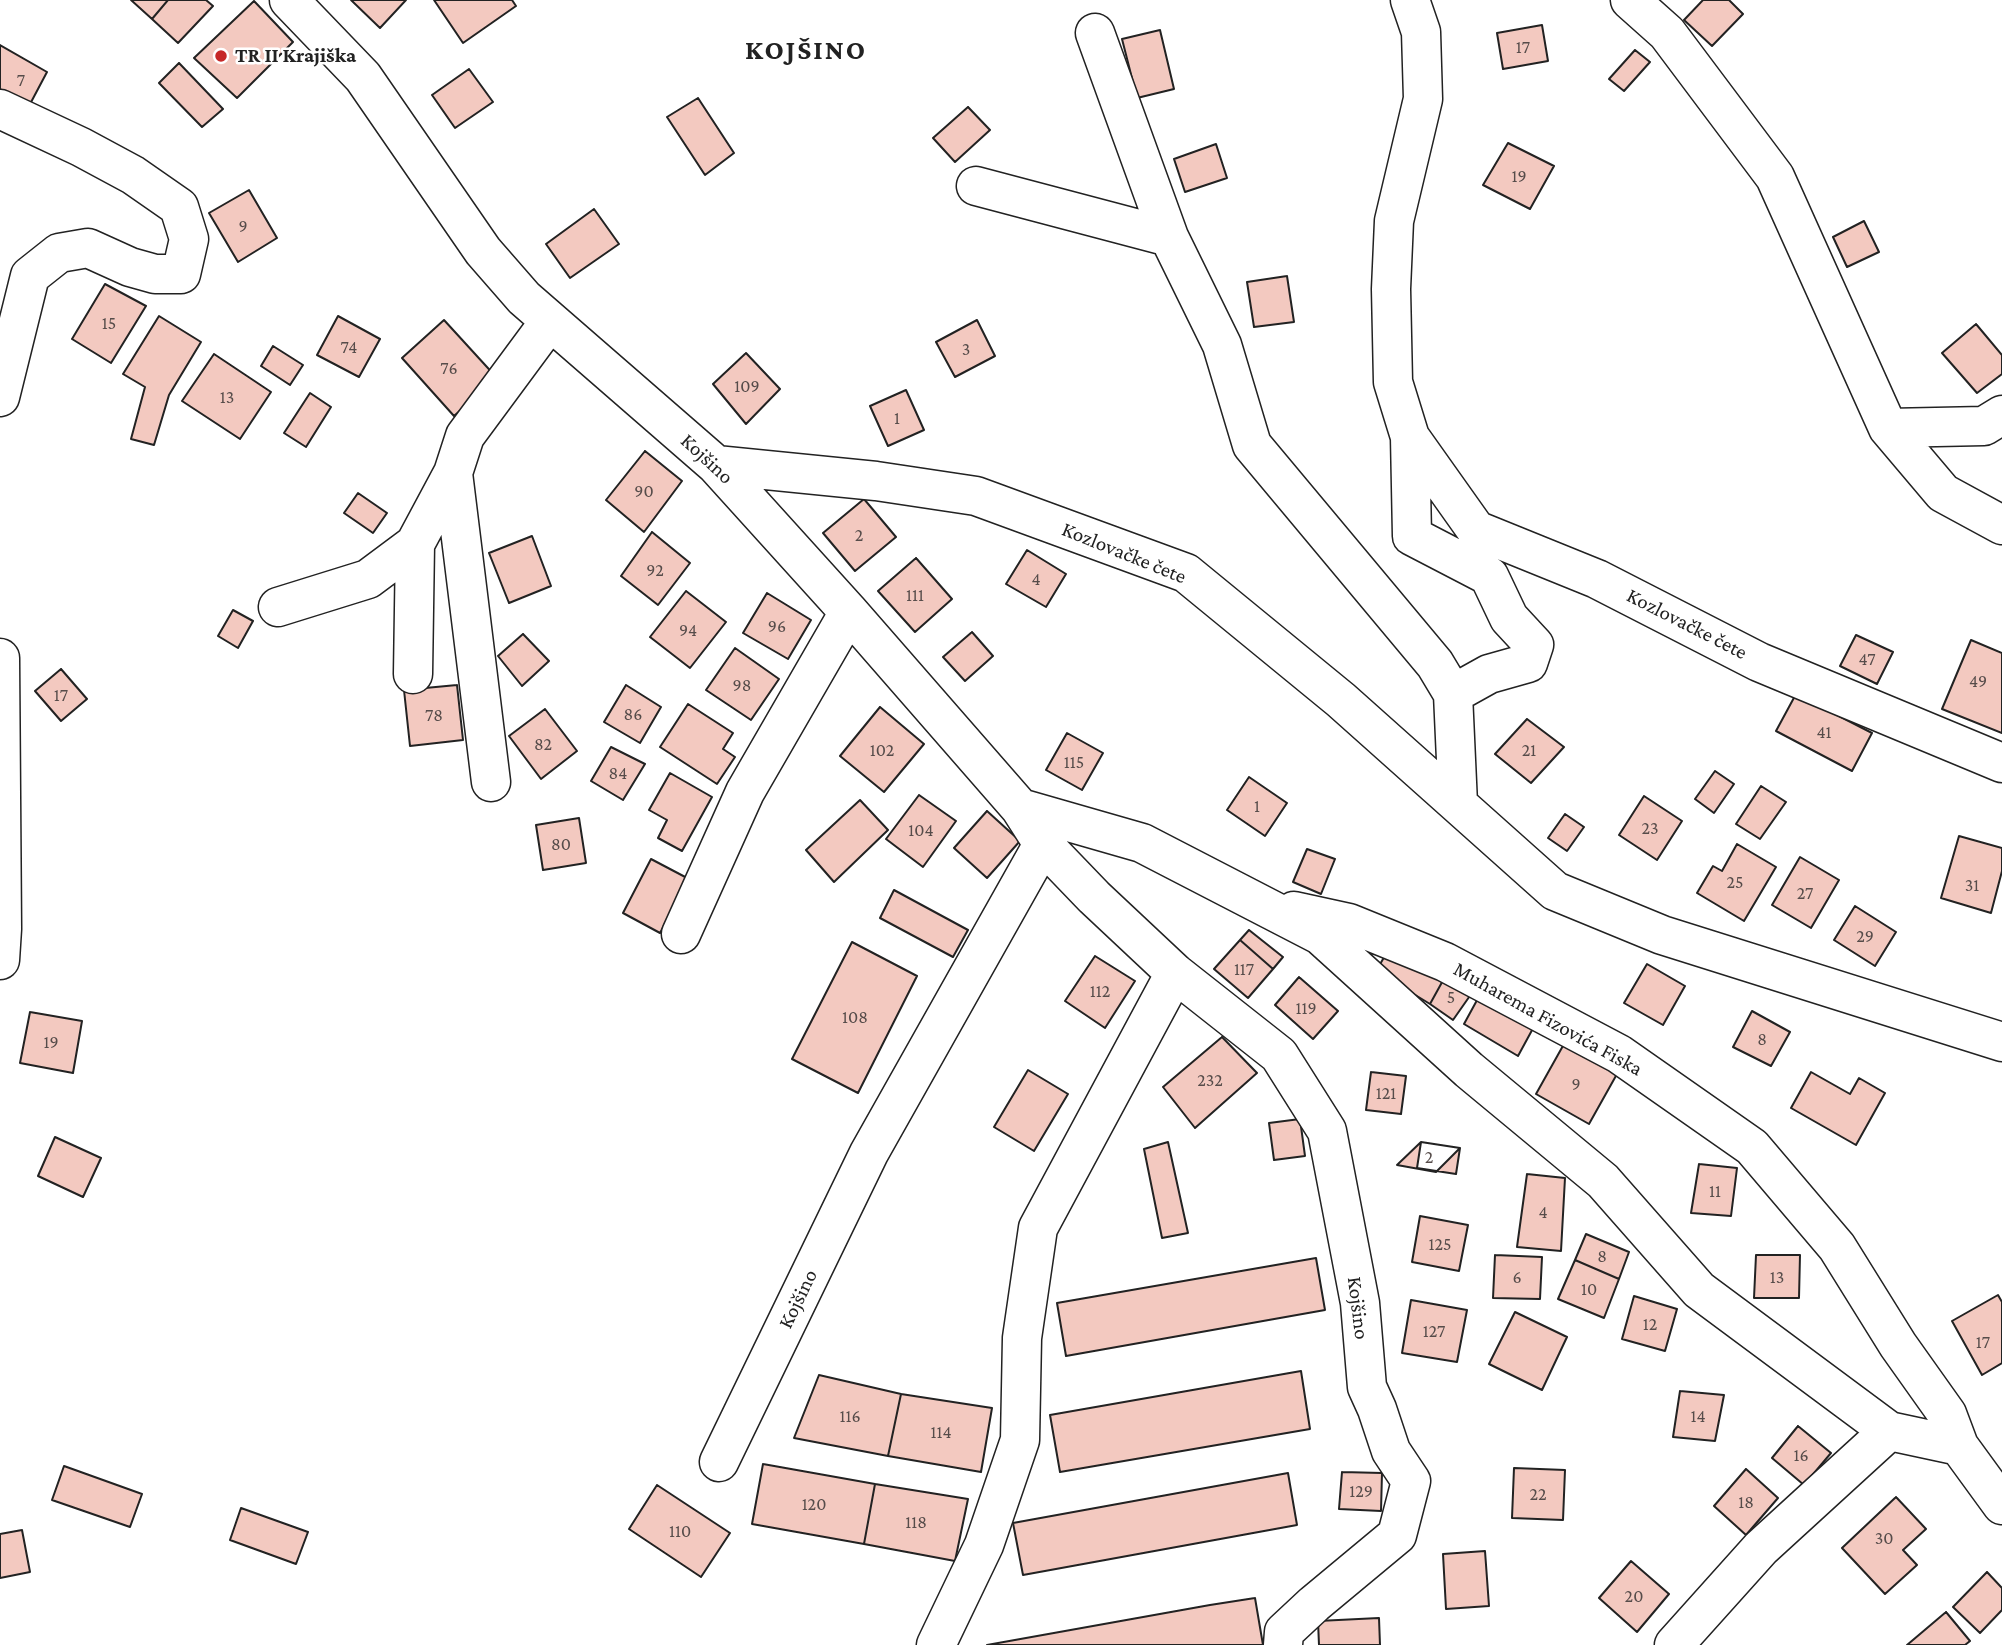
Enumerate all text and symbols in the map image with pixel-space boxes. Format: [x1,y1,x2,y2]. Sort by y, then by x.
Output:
district label: KOJŠINO [746,33,866,67]
house number: 17 [1516,36,1530,58]
place label: TR II Krajiška [235,43,356,69]
marker: TR II Krajiška [213,48,229,64]
house number: 7 [17,69,25,91]
house number: 19 [1511,165,1527,187]
house number: 9 [238,215,248,237]
house number: 15 [102,312,116,334]
house number: 74 [341,336,357,358]
house number: 3 [962,338,970,360]
house number: 76 [440,357,458,379]
house number: 109 [734,375,760,397]
house number: 13 [220,386,234,408]
house number: 1 [894,407,900,429]
street label: Kojšino [675,428,739,490]
house number: 90 [634,480,654,502]
street label: Kozlovačke čete [1058,517,1190,589]
house number: 2 [855,524,863,546]
house number: 92 [646,559,664,581]
house number: 4 [1031,568,1041,590]
street label: Kozlovačke čete [1623,583,1751,665]
house number: 111 [906,584,924,606]
house number: 96 [768,615,786,637]
house number: 94 [679,619,697,641]
house number: 47 [1858,648,1876,670]
house number: 49 [1969,670,1987,692]
house number: 98 [733,674,751,696]
house number: 17 [54,684,68,706]
house number: 86 [624,703,642,725]
house number: 78 [425,704,443,726]
house number: 41 [1816,721,1832,743]
house number: 82 [534,733,552,755]
house number: 102 [870,739,894,761]
house number: 21 [1522,739,1536,761]
house number: 115 [1064,751,1084,773]
house number: 84 [609,762,627,784]
house number: 1 [1254,795,1260,817]
house number: 23 [1641,817,1659,839]
house number: 104 [908,819,934,841]
house number: 80 [551,833,571,855]
house number: 25 [1726,871,1744,893]
house number: 31 [1965,874,1979,896]
house number: 27 [1797,882,1813,904]
house number: 29 [1856,925,1874,947]
street label: Muharema Fizovića Fiska [1449,956,1647,1082]
house number: 117 [1234,958,1254,980]
house number: 112 [1090,980,1110,1002]
house number: 5 [1447,986,1455,1008]
house number: 119 [1295,997,1317,1019]
house number: 108 [842,1006,868,1028]
house number: 8 [1757,1028,1767,1050]
house number: 19 [43,1031,59,1053]
house number: 232 [1197,1069,1223,1091]
house number: 9 [1571,1073,1581,1095]
house number: 121 [1376,1082,1396,1104]
house number: 2 [1425,1146,1433,1168]
house number: 11 [1709,1180,1721,1202]
house number: 4 [1538,1201,1548,1223]
house number: 125 [1428,1233,1452,1255]
house number: 8 [1597,1245,1607,1267]
street label: Kojšino [773,1265,823,1333]
house number: 6 [1512,1266,1522,1288]
house number: 13 [1770,1266,1784,1288]
street label: Kojšino [1342,1275,1374,1341]
house number: 10 [1581,1278,1597,1300]
house number: 12 [1643,1313,1657,1335]
house number: 127 [1423,1320,1445,1342]
house number: 17 [1976,1331,1990,1353]
house number: 116 [839,1405,861,1427]
house number: 14 [1690,1405,1706,1427]
house number: 114 [930,1421,952,1443]
house number: 16 [1793,1444,1809,1466]
house number: 129 [1349,1480,1373,1502]
house number: 22 [1529,1483,1547,1505]
house number: 18 [1738,1491,1754,1513]
house number: 120 [802,1493,826,1515]
house number: 118 [905,1511,927,1533]
house number: 110 [669,1520,691,1542]
house number: 30 [1875,1527,1893,1549]
house number: 20 [1625,1585,1643,1607]

